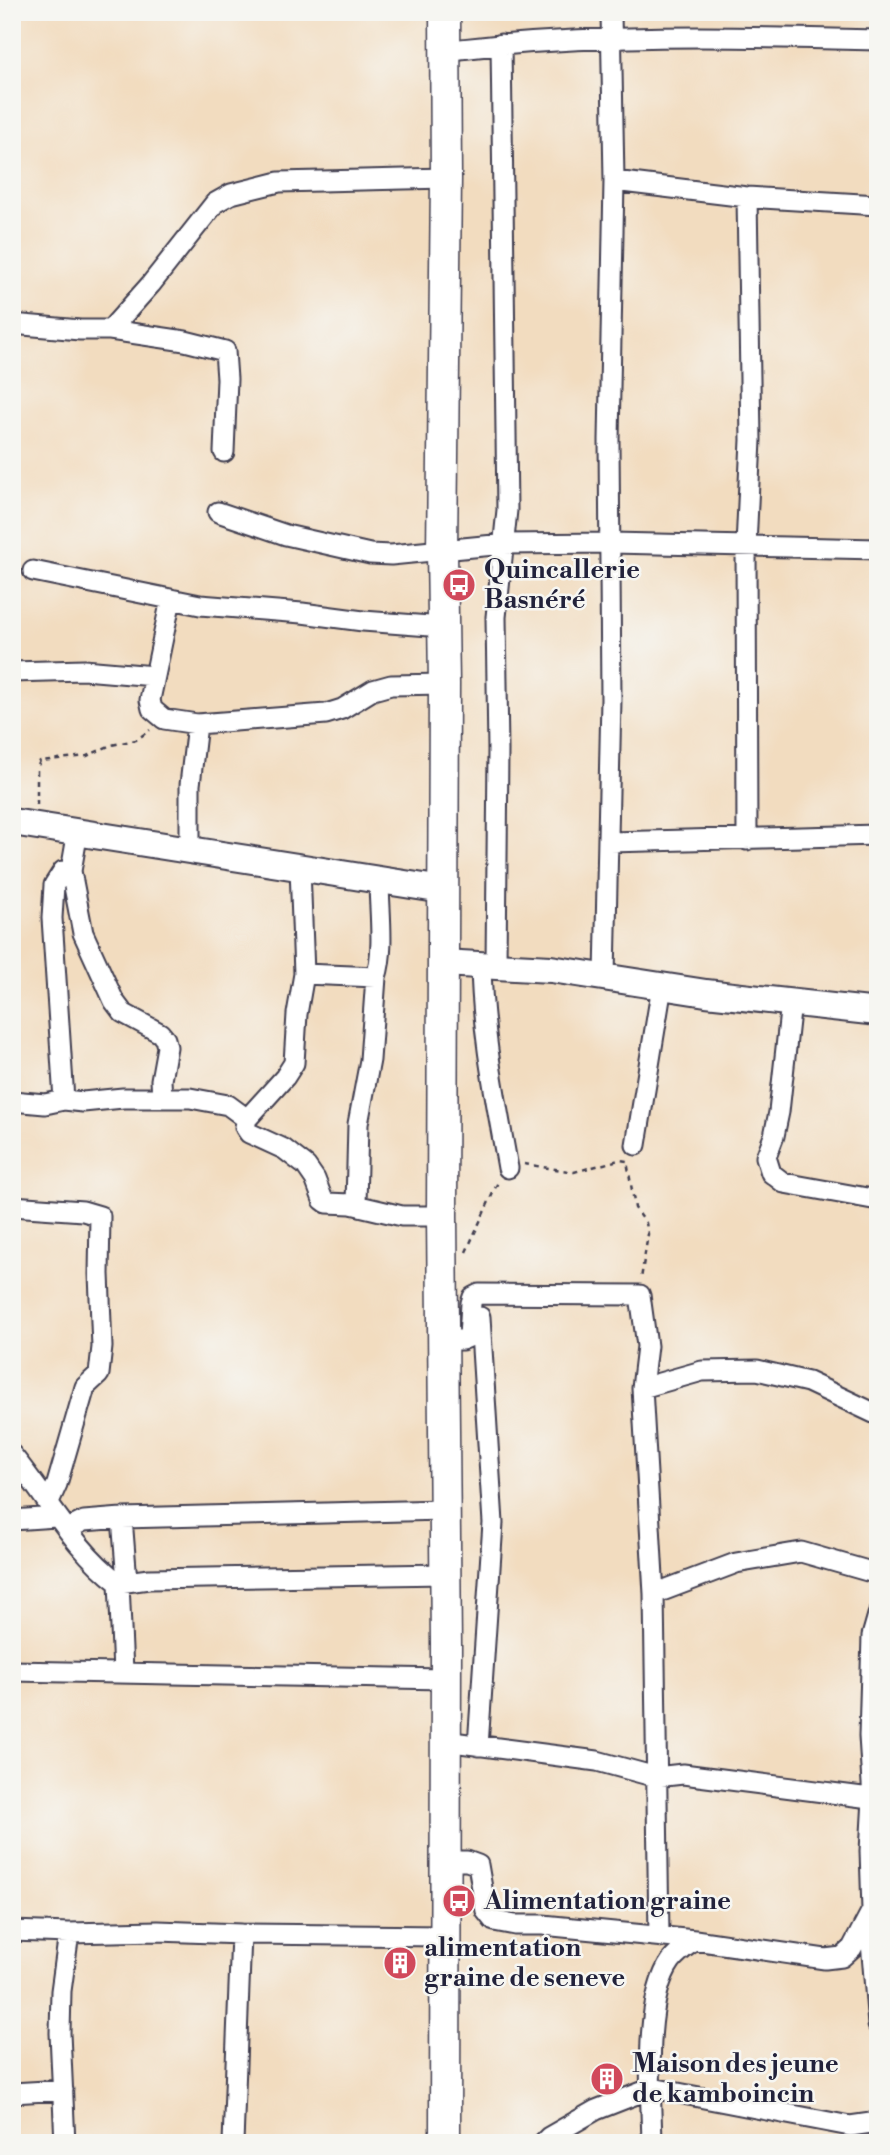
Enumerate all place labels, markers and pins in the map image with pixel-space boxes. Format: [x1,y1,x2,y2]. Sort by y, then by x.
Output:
place label: Quincallerie Basnéré [484,554,640,616]
bus stop icon: Quincallerie Basnéré [440,566,478,604]
bus stop icon: Alimentation graine [440,1882,478,1920]
place label: Alimentation graine [483,1885,731,1917]
place label: alimentation graine de seneve [424,1932,625,1994]
building icon: alimentation graine de seneve [381,1944,419,1982]
place label: Maison des jeune de kamboincin [632,2048,839,2110]
building icon: Maison des jeune de kamboincin [588,2060,626,2098]

